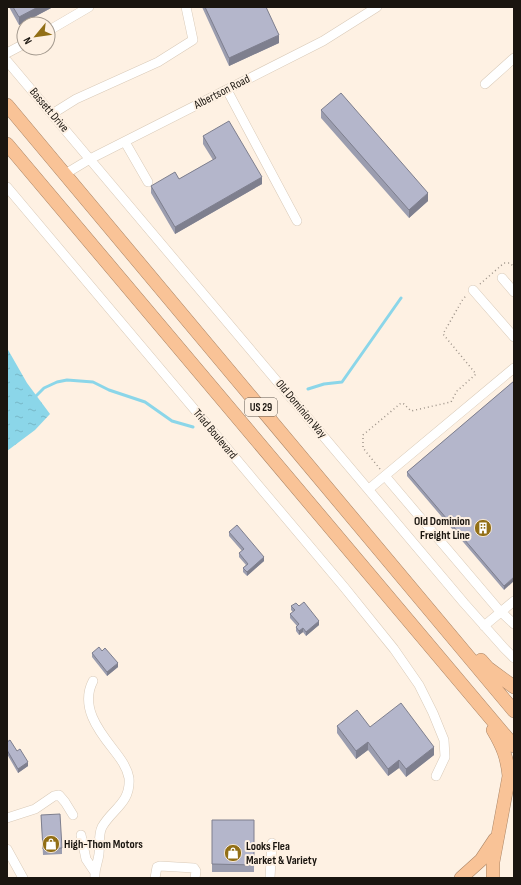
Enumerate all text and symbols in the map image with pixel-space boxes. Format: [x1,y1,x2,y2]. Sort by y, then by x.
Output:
north arrow [16,16,56,56]
text: N [21,35,35,46]
street label: Albertson Road [191,72,253,113]
street label: Bassett Drive [26,85,72,135]
street label: Old Dominion Way [272,377,330,442]
road number: US 29 [245,398,277,416]
street label: Triad Boulevard [190,406,240,462]
place label: Old Dominion Freight Line [414,514,470,543]
building icon: Old Dominion Freight Line [473,518,493,538]
shop icon: High-Thom Motors [41,834,61,854]
place label: High-Thom Motors [64,837,143,852]
place label: Looks Flea Market & Variety [246,839,317,868]
shop icon: Looks Flea Market & Variety [223,843,243,863]

